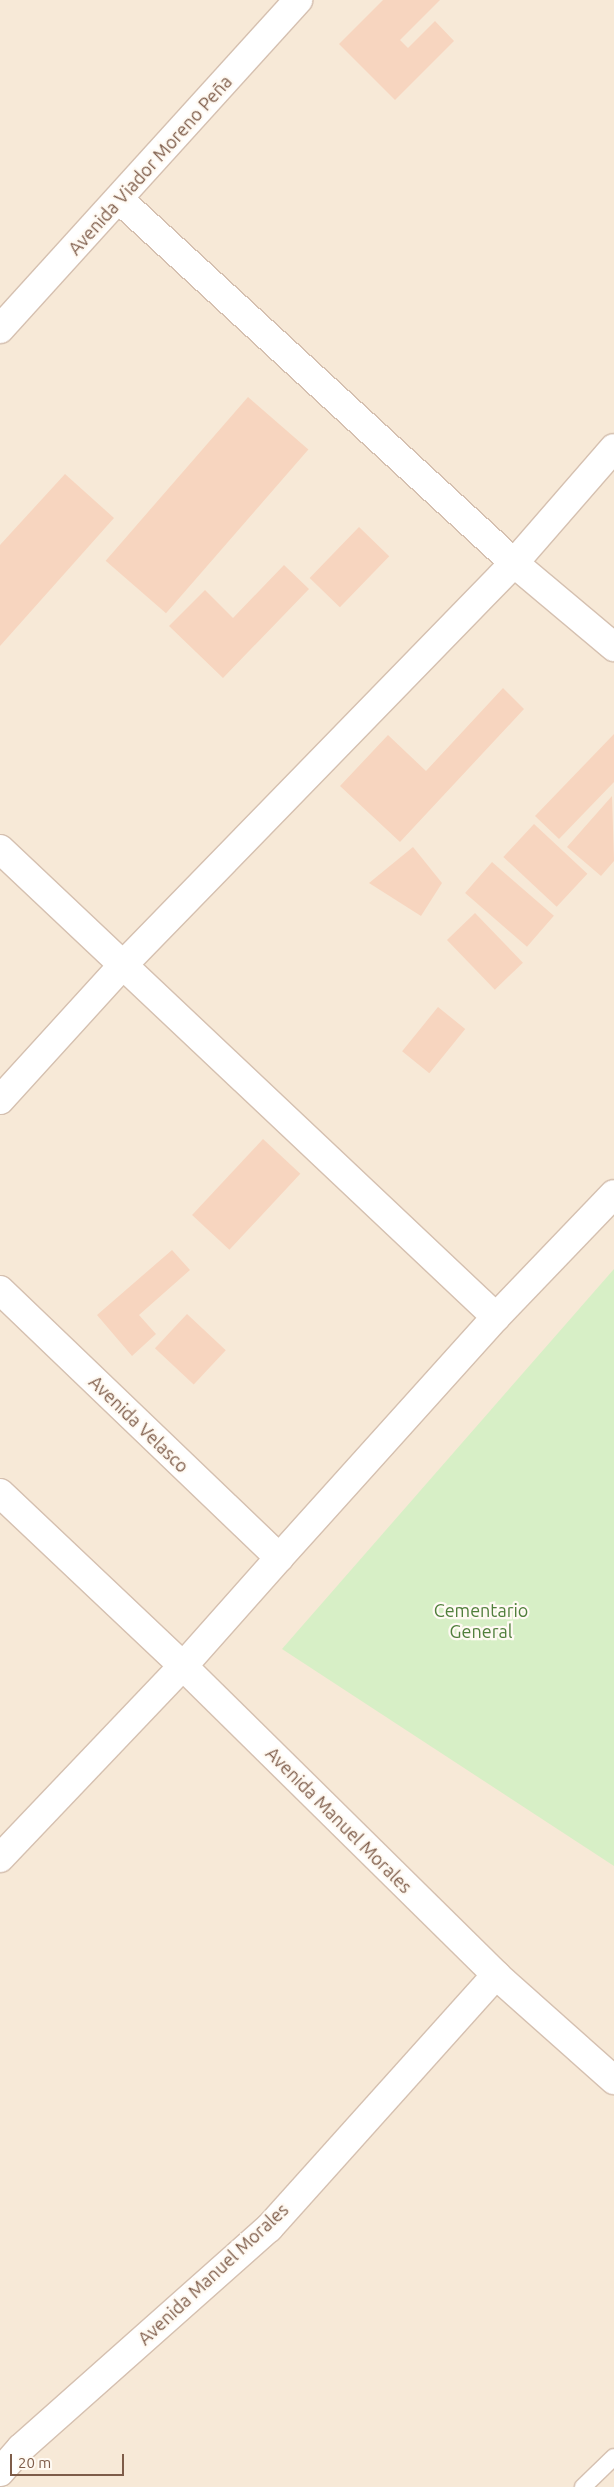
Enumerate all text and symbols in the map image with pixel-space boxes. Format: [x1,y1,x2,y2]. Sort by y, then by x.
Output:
street label: Avenida Viador Moreno Peña [64,71,236,259]
street label: Avenida Velasco [85,1371,193,1477]
park label: Cementario General [434,1600,528,1642]
street label: Avenida Manuel Morales [261,1742,417,1898]
street label: Avenida Manuel Morales [133,2199,293,2349]
scale bar [12,2444,126,2476]
text: 20 m [18,2454,51,2471]

